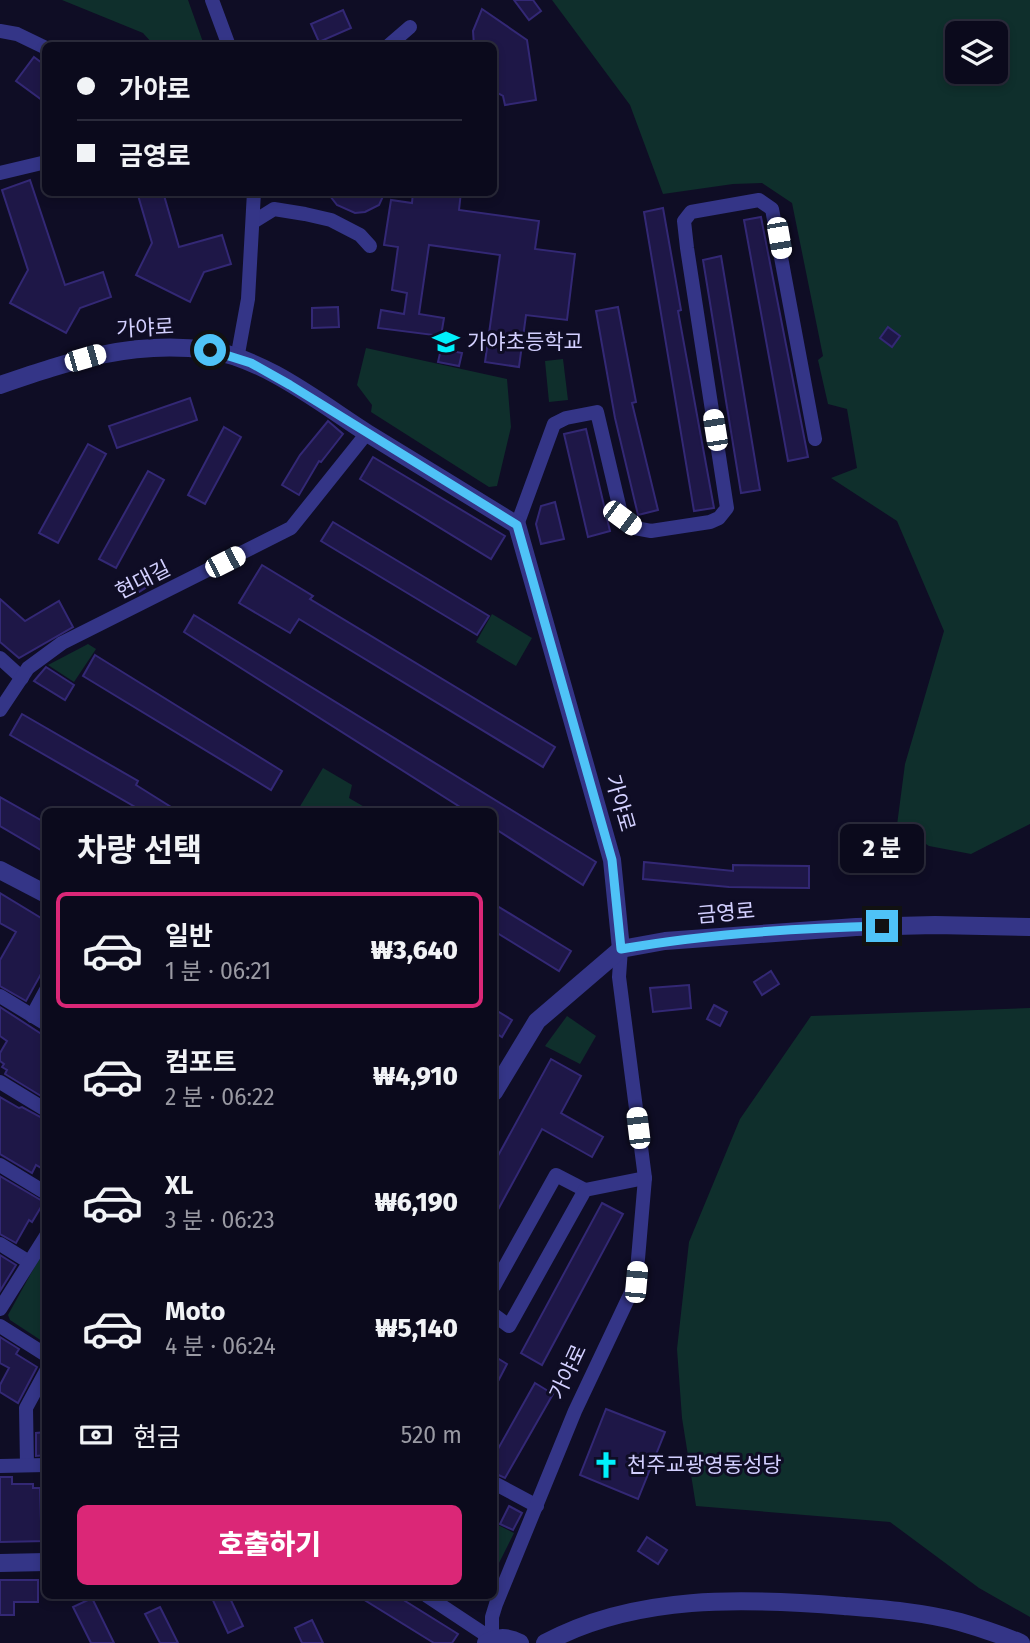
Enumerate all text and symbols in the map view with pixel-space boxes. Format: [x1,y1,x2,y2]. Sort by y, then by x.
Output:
map controls [945,21,1008,84]
button: layers [945,21,1008,84]
text: 가야로 [119,74,191,105]
text: 금영로 [119,141,191,172]
car [766,215,793,261]
street label: 가야로 [115,314,175,342]
school or university icon: 가야초등학교 [431,327,461,357]
place label: 가야초등학교 [467,329,583,355]
route start [194,334,226,366]
car [62,342,109,374]
car [702,408,729,452]
car [599,497,646,539]
car [202,543,249,581]
street label: 현대길 [111,555,175,605]
street label: 가야로 [600,772,640,834]
callout: 2 분 [840,824,924,874]
text: 차량 선택 [77,831,202,869]
text: 2 분 [863,834,901,862]
street label: 금영로 [696,898,756,928]
route end [866,910,898,942]
icon: car [81,919,144,982]
text: 일반 [165,921,213,952]
text: ₩3,640 [371,935,458,966]
text: 1 분 · 06:21 [165,957,271,985]
icon: car [81,1045,144,1108]
text: 컴포트 [165,1047,237,1078]
text: ₩4,910 [373,1061,458,1092]
text: 2 분 · 06:22 [165,1083,275,1111]
car [626,1106,651,1150]
text: XL [165,1170,193,1201]
icon: car [81,1171,144,1234]
text: ₩6,190 [375,1187,458,1218]
text: 3 분 · 06:23 [165,1206,275,1234]
car [624,1260,649,1304]
text: Moto [165,1296,225,1327]
icon: car [81,1297,144,1360]
text: ₩5,140 [375,1313,458,1344]
text: 4 분 · 06:24 [165,1332,276,1360]
street label: 가야로 [544,1340,592,1404]
icon: cash [77,1416,115,1454]
text: 520 m [401,1421,462,1449]
text: 현금 [133,1422,181,1453]
church icon: 천주교광영동성당 [591,1450,621,1480]
place label: 천주교광영동성당 [627,1452,782,1478]
button: 호출하기 [77,1505,462,1585]

